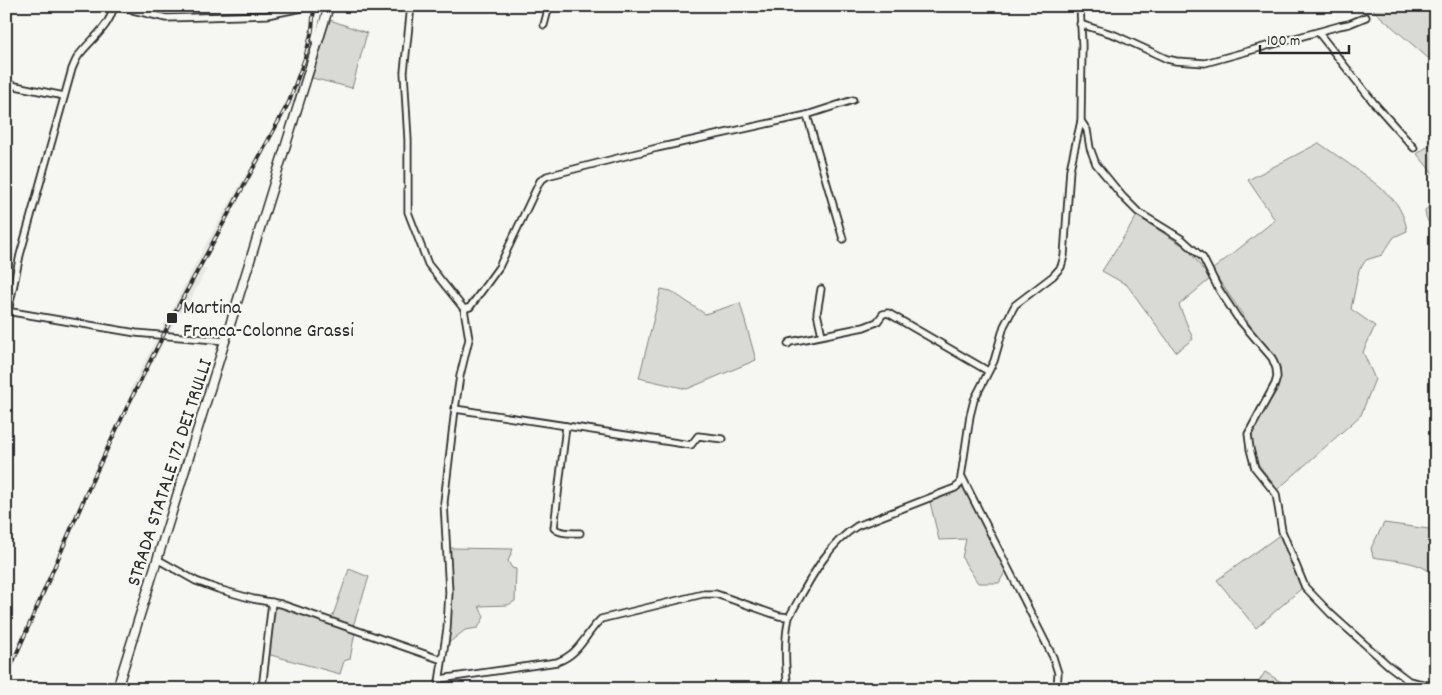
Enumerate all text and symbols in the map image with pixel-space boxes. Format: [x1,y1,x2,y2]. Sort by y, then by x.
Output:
scale bar [1260,22,1348,54]
text: 100 m [1267,31,1300,53]
place label: Martina Franca-Colonne Grassi [183,295,354,346]
marker: Martina Franca-Colonne Grassi [165,311,179,325]
street label: STRADA STATALE 172 DEI TRULLI [121,356,221,590]

